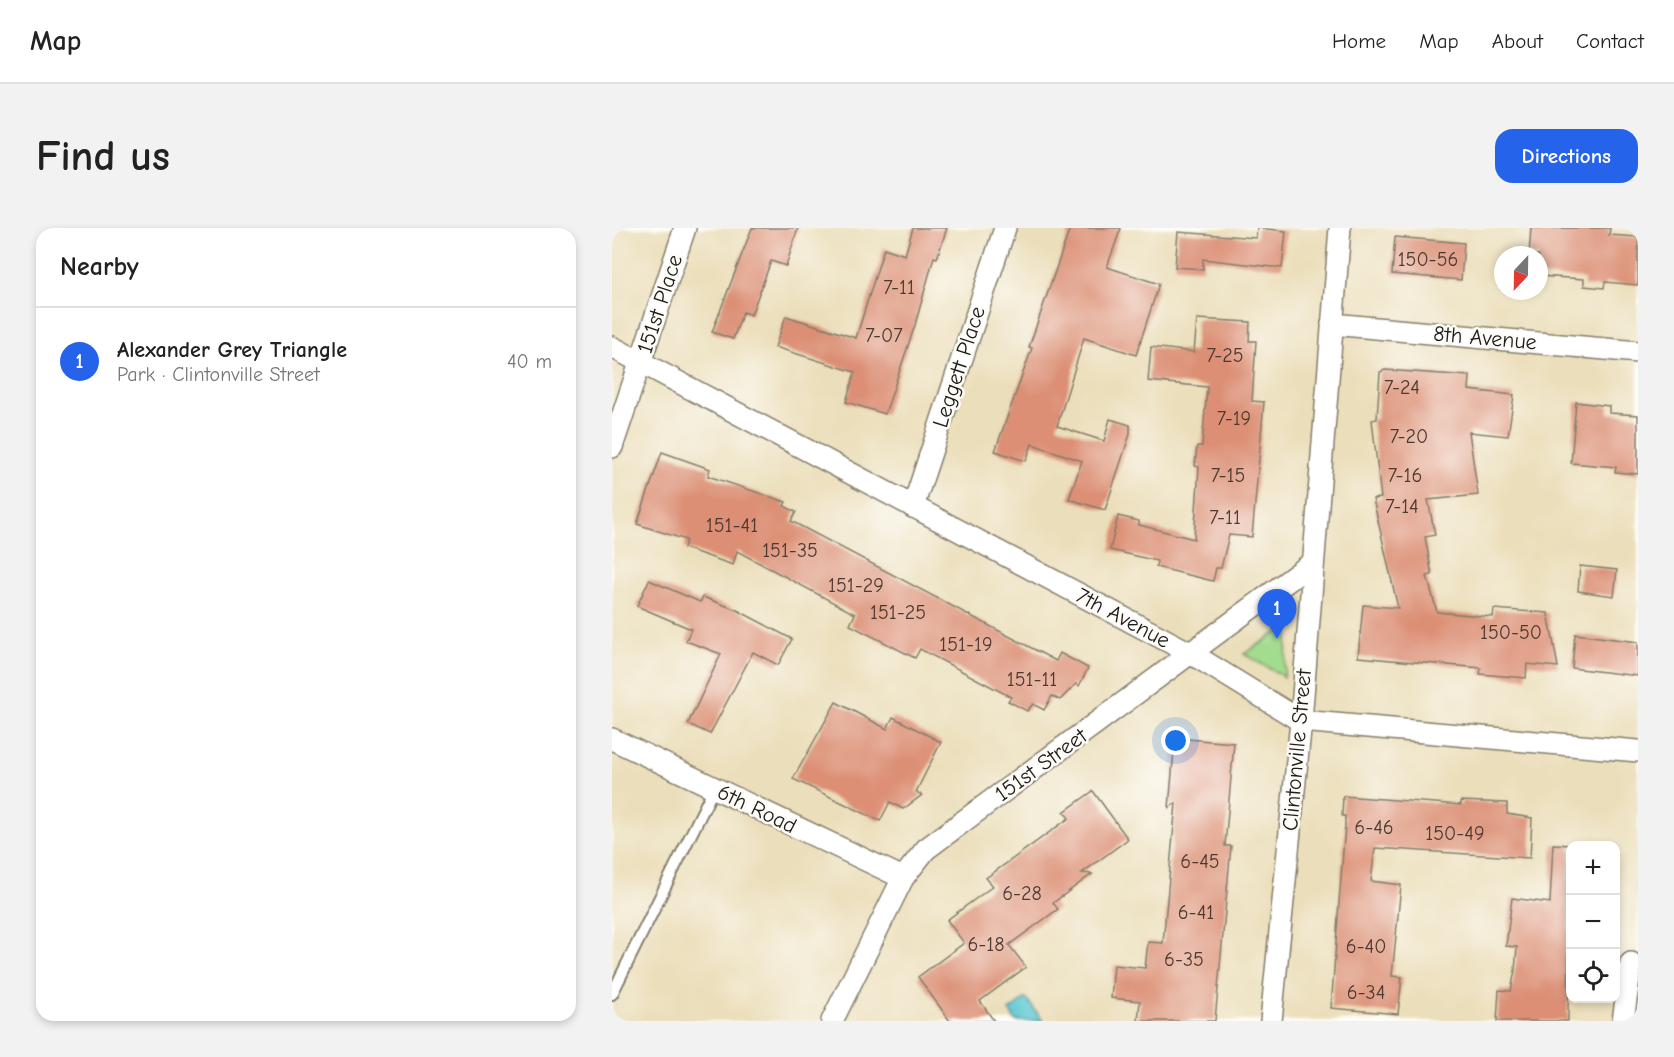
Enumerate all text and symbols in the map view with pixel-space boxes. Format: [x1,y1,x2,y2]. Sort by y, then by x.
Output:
text: Map [30,25,81,57]
text: Home [1332,29,1386,53]
text: Map [1419,29,1459,53]
text: About [1492,29,1543,53]
text: Contact [1576,29,1644,53]
button: Directions [1495,129,1638,183]
text: Find us [36,132,170,181]
north arrow [1494,246,1548,300]
house number: 150-56 [1398,248,1458,271]
street label: 151st Place [632,251,688,357]
text: Nearby [60,252,139,282]
house number: 7-11 [883,276,915,299]
street label: Leggett Place [927,303,991,431]
street label: 8th Avenue [1432,321,1538,355]
house number: 7-07 [865,324,903,347]
text: Alexander Grey Triangle [117,337,347,363]
house number: 7-25 [1206,344,1244,367]
text: 1 [76,350,83,373]
text: 40 m [507,350,552,373]
text: Park · Clintonville Street [117,363,320,386]
house number: 7-24 [1384,376,1420,399]
house number: 7-19 [1217,407,1251,430]
house number: 7-20 [1390,425,1428,448]
house number: 7-15 [1211,464,1245,487]
house number: 7-16 [1388,464,1422,487]
house number: 7-14 [1385,495,1419,518]
house number: 7-11 [1209,506,1241,529]
house number: 151-41 [706,514,758,537]
house number: 151-35 [762,539,818,562]
house number: 151-29 [828,574,884,597]
street label: 7th Avenue [1071,582,1175,654]
pin: 1 [1258,590,1296,639]
house number: 151-25 [870,601,926,624]
house number: 150-50 [1480,621,1542,644]
house number: 151-19 [939,633,993,656]
street label: Clintonville Street [1277,667,1317,832]
house number: 151-11 [1007,668,1057,691]
street label: 151st Street [990,723,1093,807]
your location [1161,726,1190,755]
street label: 6th Road [713,779,801,839]
house number: 6-46 [1354,816,1394,839]
house number: 150-49 [1425,822,1485,845]
map controls [1566,841,1620,1003]
button: + [1566,841,1620,895]
house number: 6-45 [1180,850,1220,873]
house number: 6-28 [1002,882,1042,905]
button: − [1566,895,1620,949]
house number: 6-41 [1178,901,1214,924]
house number: 6-18 [967,933,1005,956]
house number: 6-40 [1346,935,1386,958]
house number: 6-35 [1164,948,1204,971]
button: locate [1566,949,1620,1003]
house number: 6-34 [1347,981,1385,1004]

